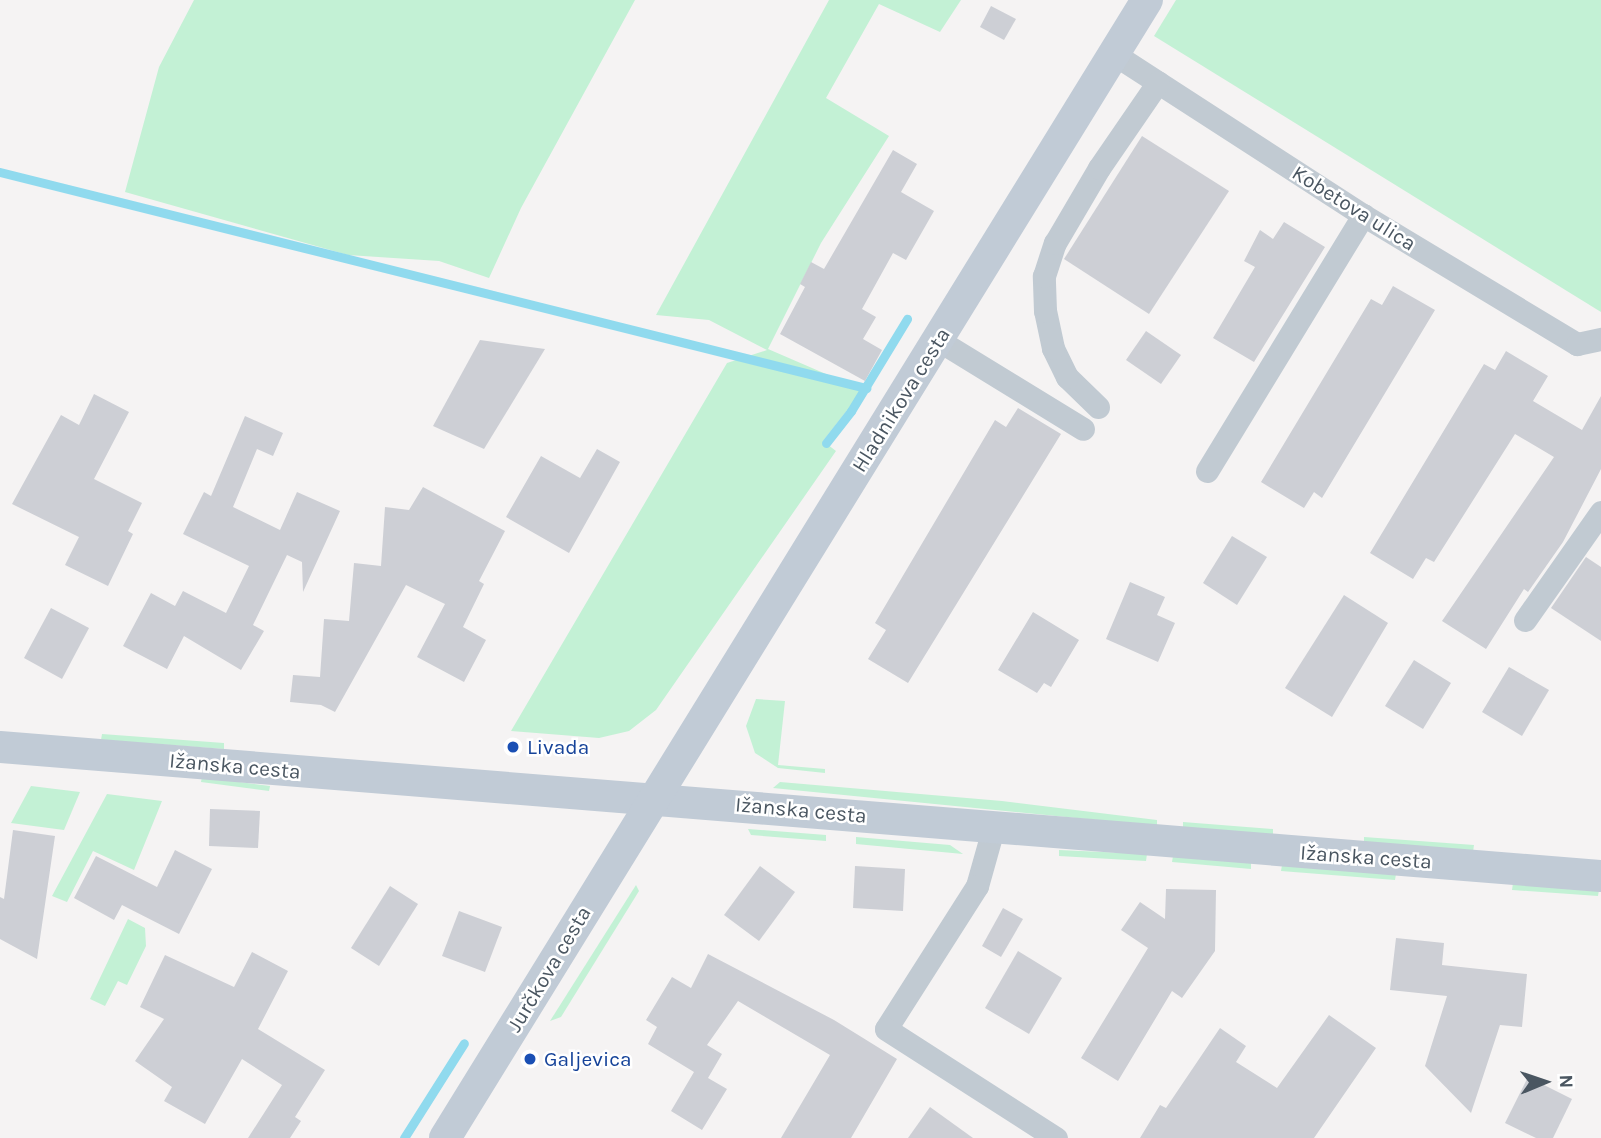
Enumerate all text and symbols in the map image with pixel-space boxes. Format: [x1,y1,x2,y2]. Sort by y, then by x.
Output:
street label: Kobetova ulica [1287,160,1421,256]
street label: Hladnikova cesta [846,323,956,477]
place label: Livada [527,734,589,760]
marker: Livada [505,739,521,755]
street label: Ižanska cesta [168,748,302,784]
street label: Ižanska cesta [734,792,868,828]
street label: Ižanska cesta [1299,840,1433,874]
street label: Jurčkova cesta [502,902,596,1036]
place label: Galjevica [544,1046,632,1072]
north arrow [1510,1047,1580,1117]
marker: Galjevica [522,1051,538,1067]
text: N [1555,1074,1577,1088]

